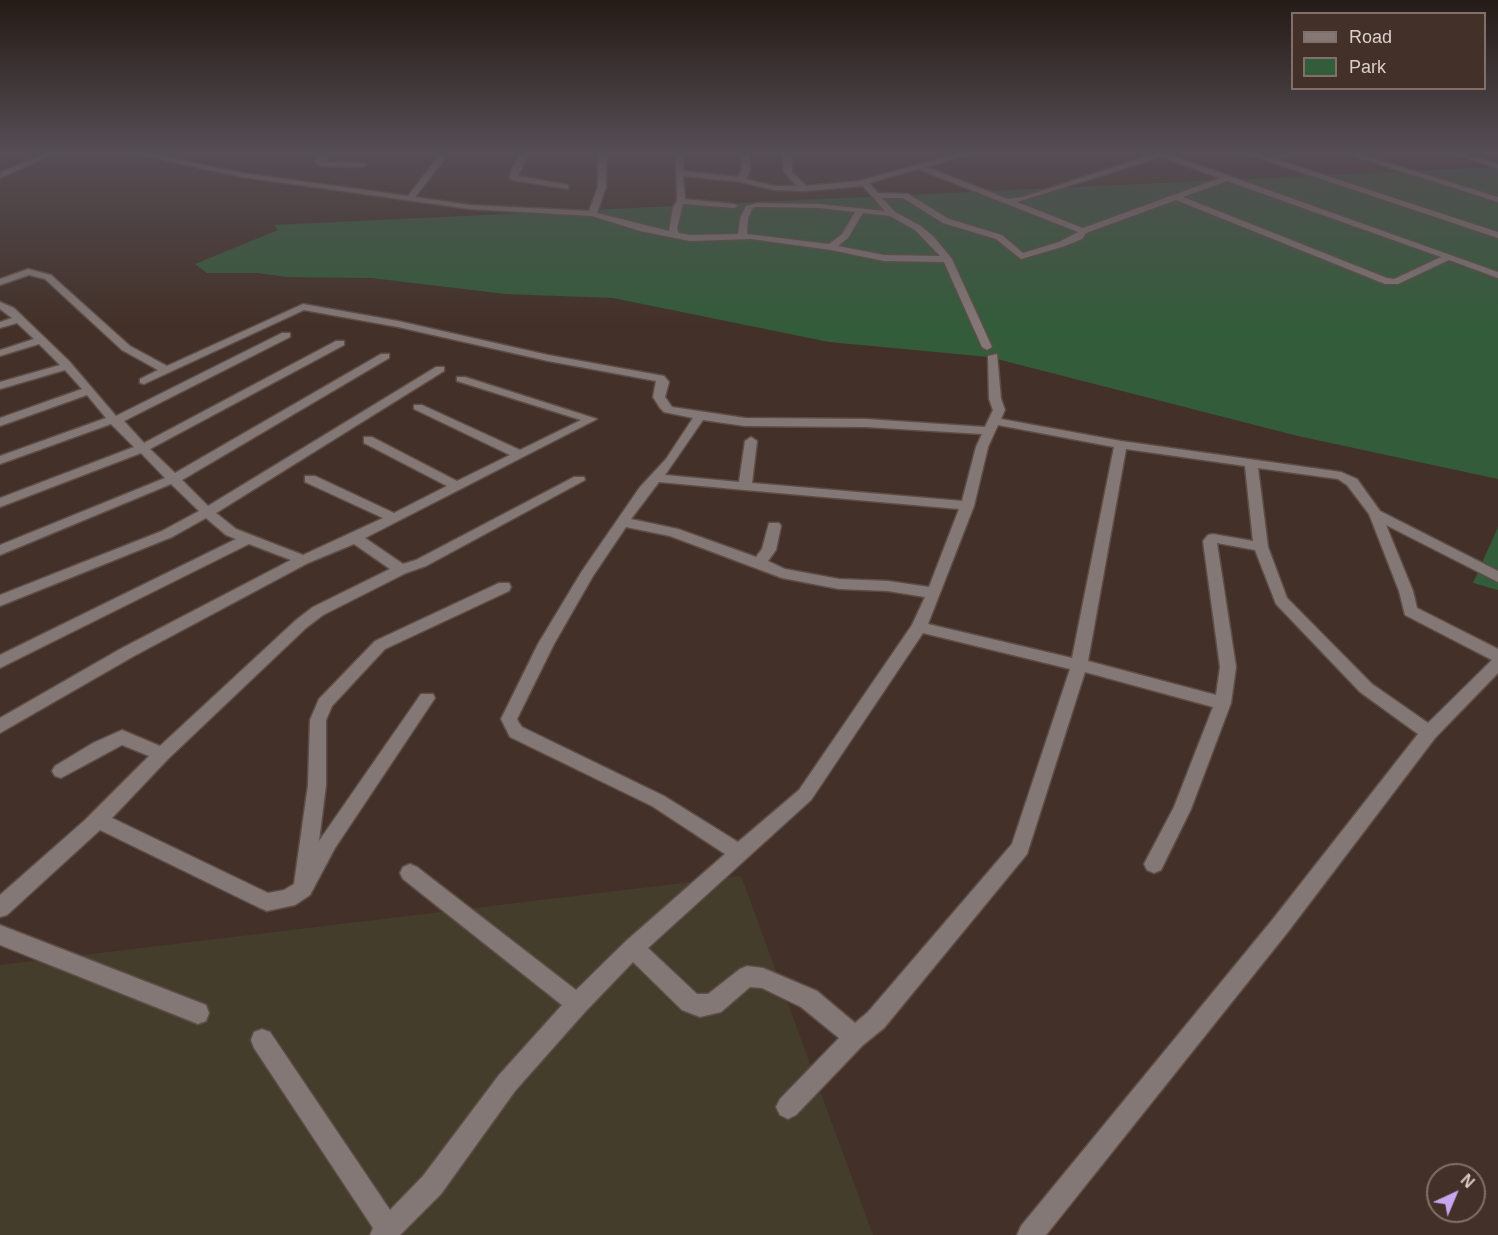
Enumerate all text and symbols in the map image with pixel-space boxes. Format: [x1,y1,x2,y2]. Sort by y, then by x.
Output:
legend [1291,12,1486,90]
text: Road [1349,27,1392,47]
text: Park [1349,57,1386,77]
north arrow [1426,1163,1486,1223]
text: N [1457,1171,1478,1191]

